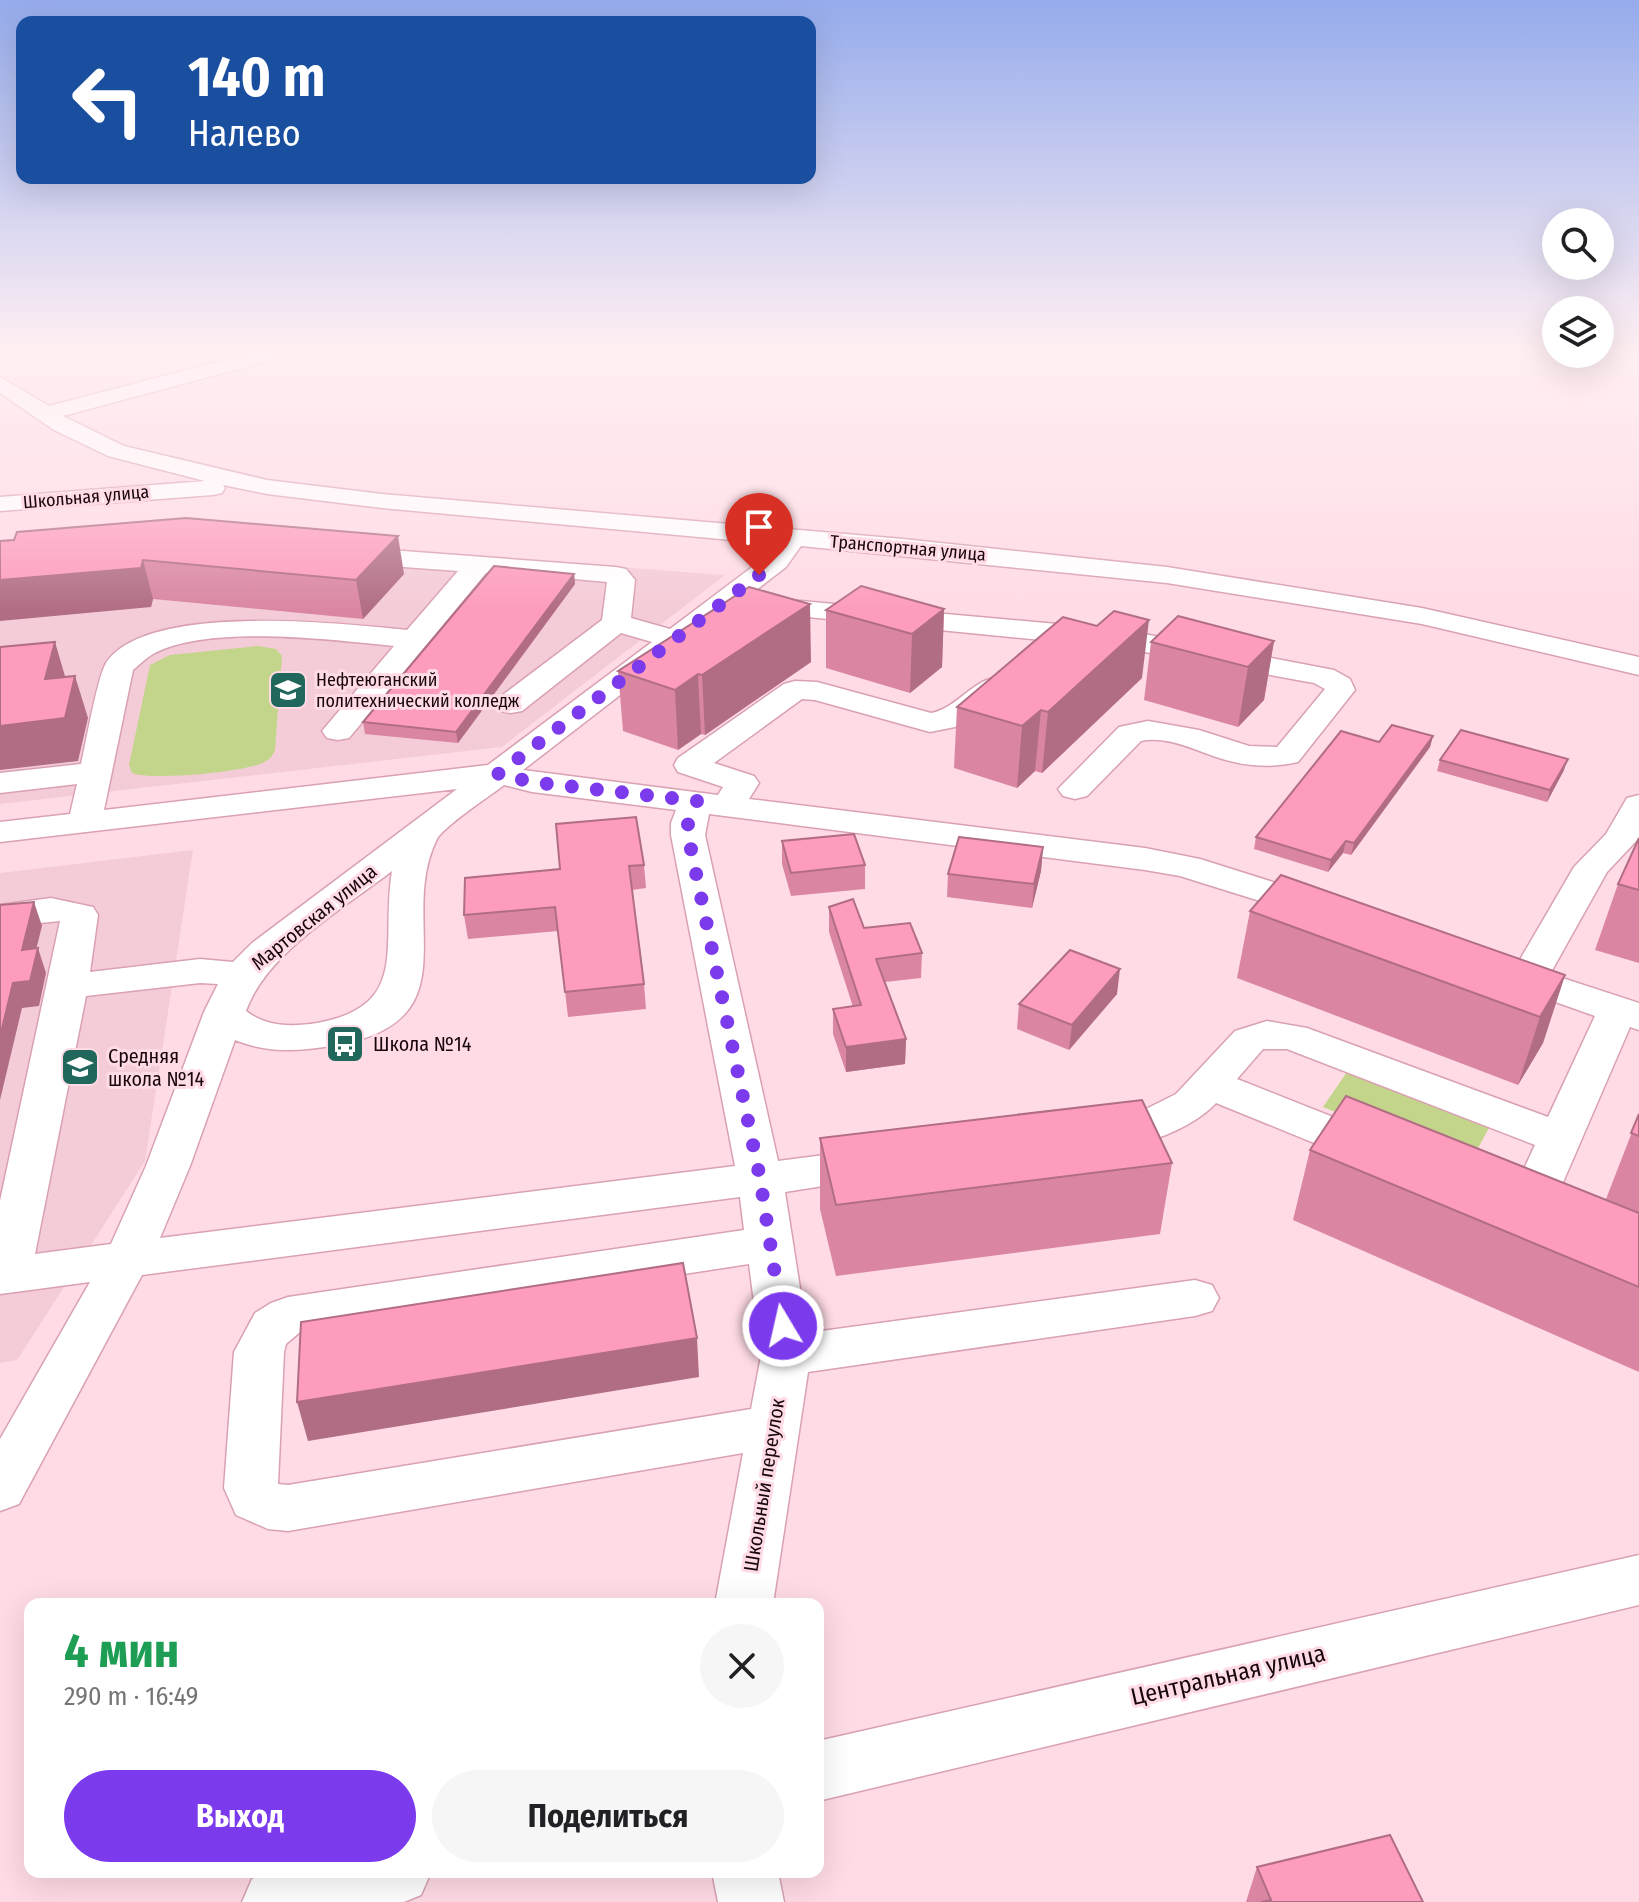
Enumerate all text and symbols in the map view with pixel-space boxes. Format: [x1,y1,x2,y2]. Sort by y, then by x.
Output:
text: 140 m [188,44,325,111]
icon: left [56,48,160,152]
text: Налево [188,112,301,156]
map controls [1542,208,1614,368]
button: search [1542,208,1614,280]
button: layers [1542,296,1614,368]
street label: Школьная улица [22,481,150,513]
pin [725,493,793,575]
icon: arrive [737,505,781,549]
street label: Транспортная улица [829,530,987,566]
school or university icon: Нефтеюганский политехнический колледж [267,669,309,711]
place label: Нефтеюганский политехнический колледж [316,669,520,712]
street label: Мартовская улица [246,859,382,975]
bus stop icon: Школа №14 [324,1023,366,1065]
place label: Школа №14 [373,1032,472,1056]
place label: Средняя школа №14 [108,1044,205,1091]
school or university icon: Средняя школа №14 [59,1046,101,1088]
position arrow [741,1284,825,1368]
street label: Школьный переулок [738,1396,790,1573]
text: 4 мин [64,1622,179,1680]
button: close [700,1624,784,1708]
street label: Центральная улица [1128,1639,1328,1711]
text: 290 m · 16:49 [64,1681,198,1712]
button: Выход [64,1770,416,1862]
button: Поделиться [432,1770,784,1862]

